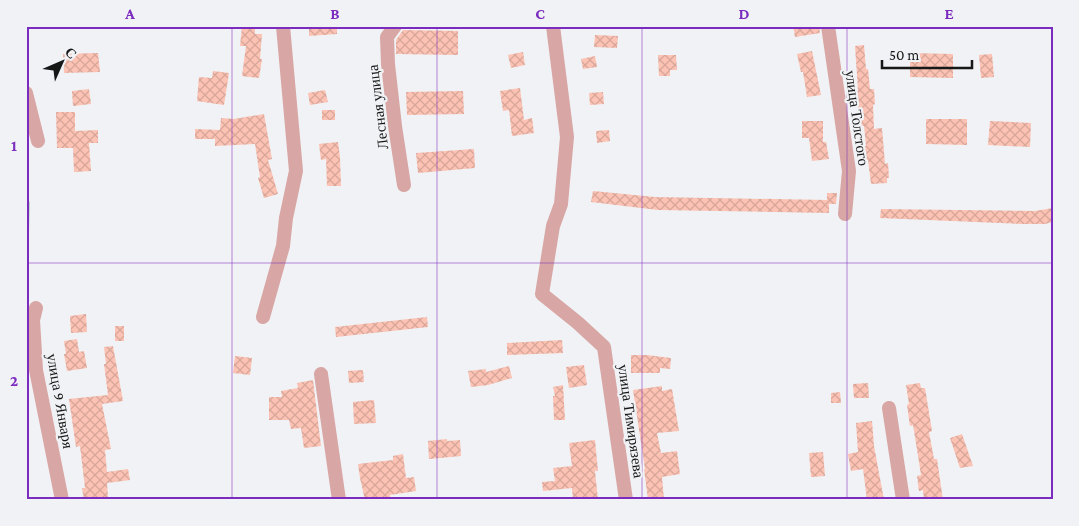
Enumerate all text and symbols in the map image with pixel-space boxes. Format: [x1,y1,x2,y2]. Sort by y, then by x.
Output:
text: A [124,5,135,22]
text: B [330,5,340,22]
text: C [535,5,545,22]
text: D [738,5,750,22]
text: E [944,5,954,22]
north arrow [38,38,88,88]
scale bar [882,38,972,70]
text: С [62,44,80,62]
text: 50 m [889,47,919,63]
street label: Лесная улица [365,63,391,150]
street label: улица Толстого [842,69,872,167]
text: 1 [11,137,17,154]
street label: улица 9 Января [44,352,76,450]
street label: улица Тимирязева [615,363,647,479]
text: 2 [10,372,18,389]

